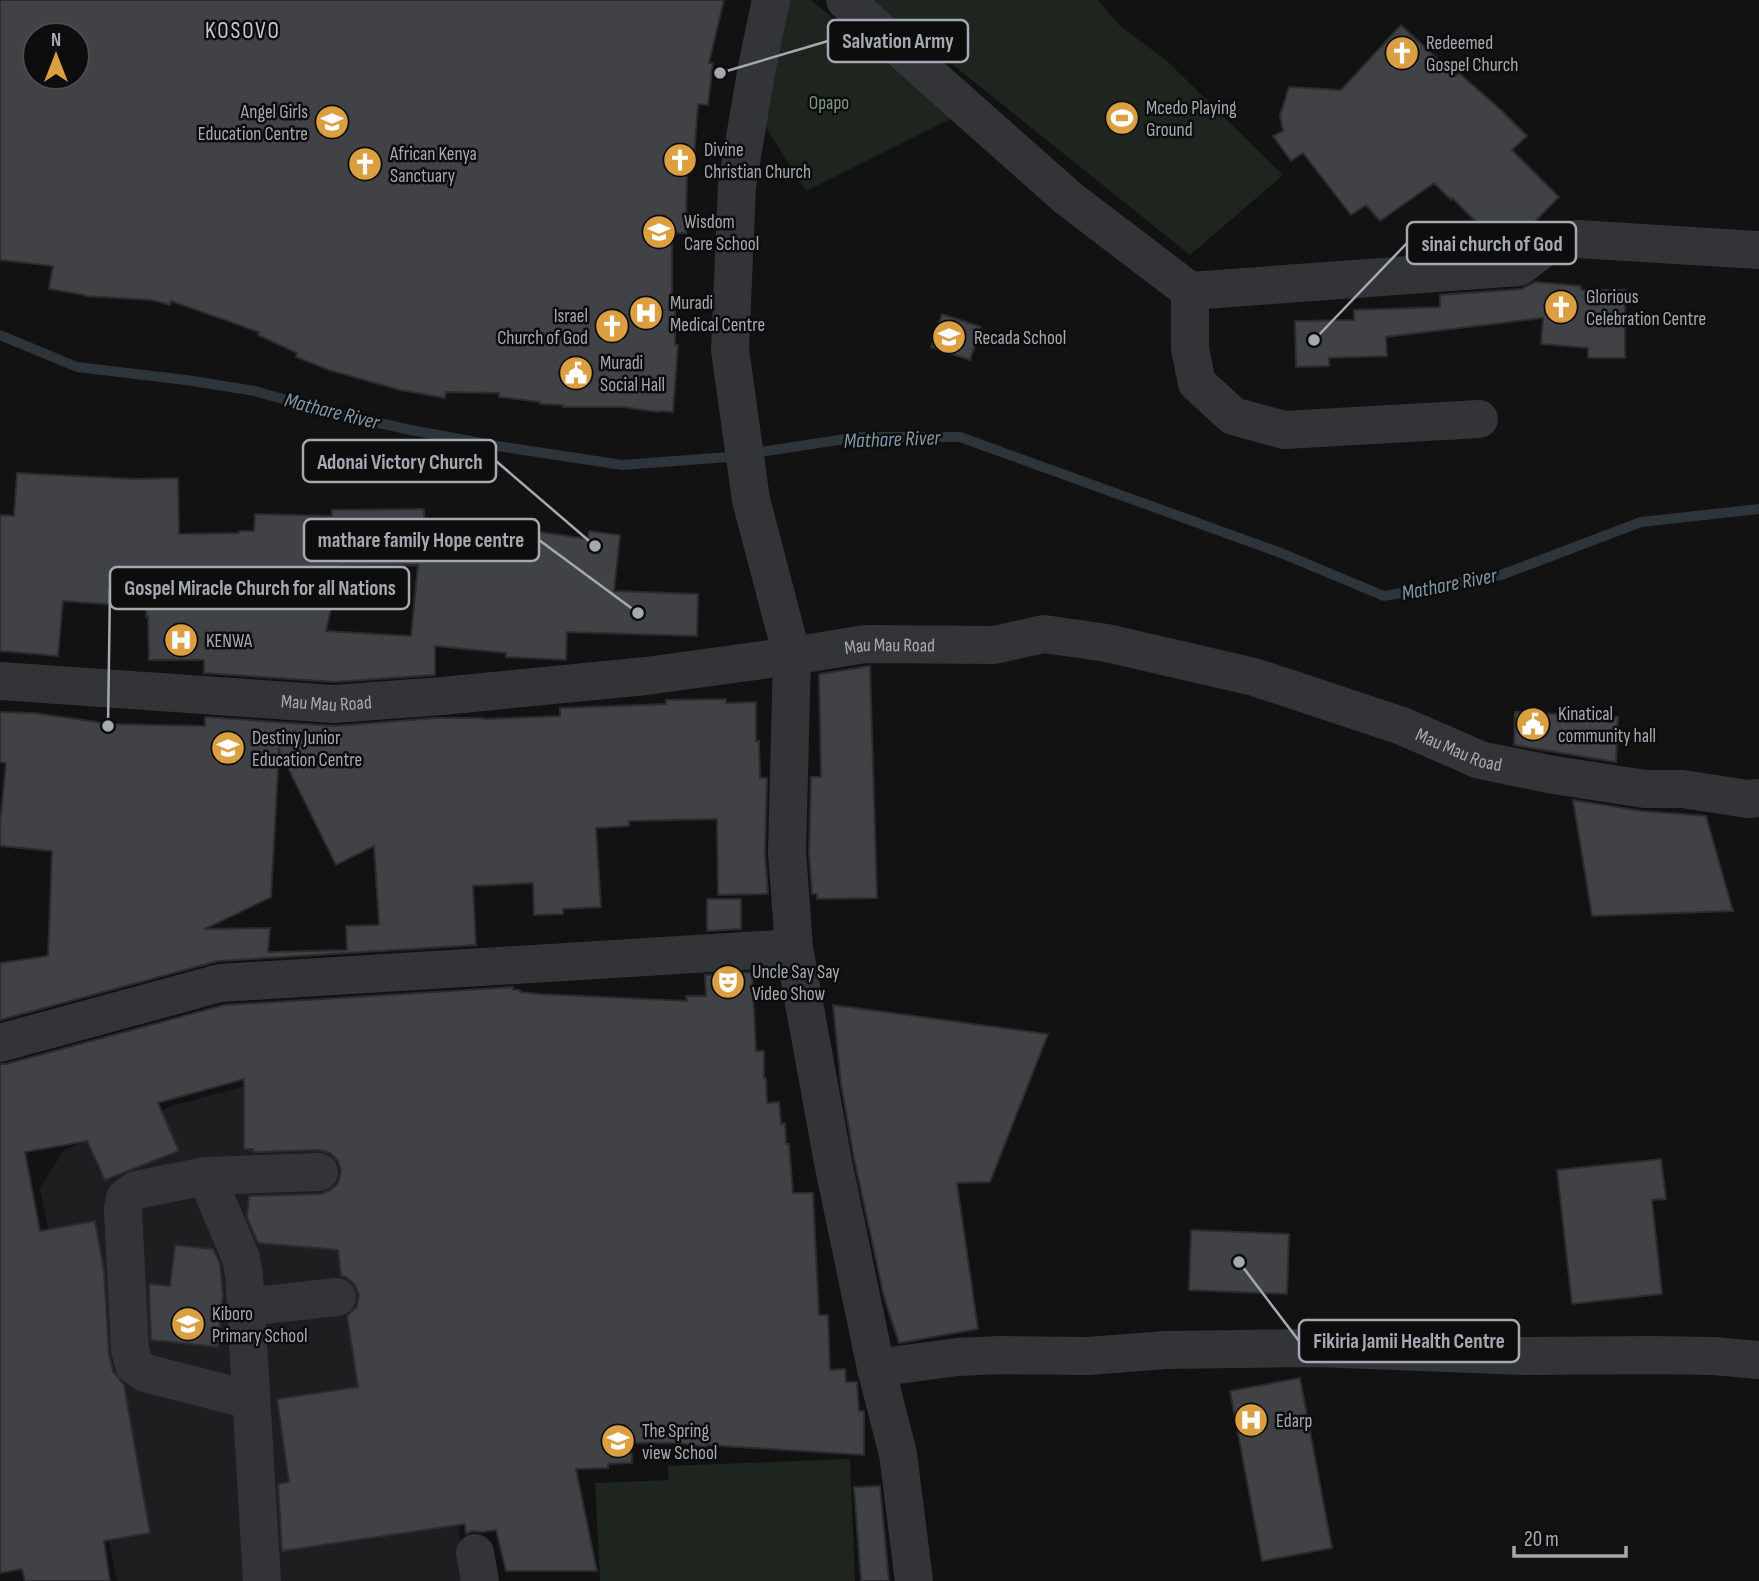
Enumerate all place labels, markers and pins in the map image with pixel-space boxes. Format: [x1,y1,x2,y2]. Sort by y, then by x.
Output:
callout: Salvation Army [828,20,968,62]
place label: Redeemed Gospel Church [1426,32,1518,77]
church icon: Redeemed Gospel Church [1383,34,1421,72]
place label: Mcedo Playing Ground [1146,97,1237,142]
sports icon: Mcedo Playing Ground [1103,99,1141,137]
place label: Angel Girls Education Centre [198,101,308,146]
school or university icon: Angel Girls Education Centre [313,103,351,141]
place label: Divine Christian Church [704,139,811,184]
church icon: Divine Christian Church [661,141,699,179]
place label: African Kenya Sanctuary [389,143,477,188]
church icon: African Kenya Sanctuary [346,145,384,183]
place label: Wisdom Care School [684,211,759,256]
school or university icon: Wisdom Care School [640,213,678,251]
callout: sinai church of God [1407,222,1576,264]
place label: Glorious Celebration Centre [1586,286,1706,331]
church icon: Glorious Celebration Centre [1542,288,1580,326]
place label: Muradi Medical Centre [670,292,765,337]
hospital icon: Muradi Medical Centre [627,294,665,332]
place label: Israel Church of God [497,305,588,350]
church icon: Israel Church of God [593,307,631,345]
school or university icon: Recada School [930,318,968,356]
place label: Recada School [974,327,1066,350]
place label: Muradi Social Hall [600,352,665,397]
public building icon: Muradi Social Hall [557,354,595,392]
callout: Adonai Victory Church [303,440,496,482]
callout: mathare family Hope centre [304,519,539,561]
callout: Gospel Miracle Church for all Nations [110,567,409,609]
hospital icon: KENWA [162,621,200,659]
place label: KENWA [206,630,253,653]
place label: Kinatical community hall [1558,703,1656,748]
public building icon: Kinatical community hall [1514,705,1552,743]
place label: Destiny Junior Education Centre [252,727,362,772]
school or university icon: Destiny Junior Education Centre [209,729,247,767]
place label: Uncle Say Say Video Show [752,961,840,1006]
theatre icon: Uncle Say Say Video Show [709,963,747,1001]
place label: Kiboro Primary School [212,1303,308,1348]
school or university icon: Kiboro Primary School [169,1305,207,1343]
callout: Fikiria Jamii Health Centre [1299,1320,1519,1362]
hospital icon: Edarp [1232,1401,1270,1439]
place label: Edarp [1276,1410,1312,1433]
place label: The Spring view School [642,1420,717,1465]
school or university icon: The Spring view School [599,1422,637,1460]

